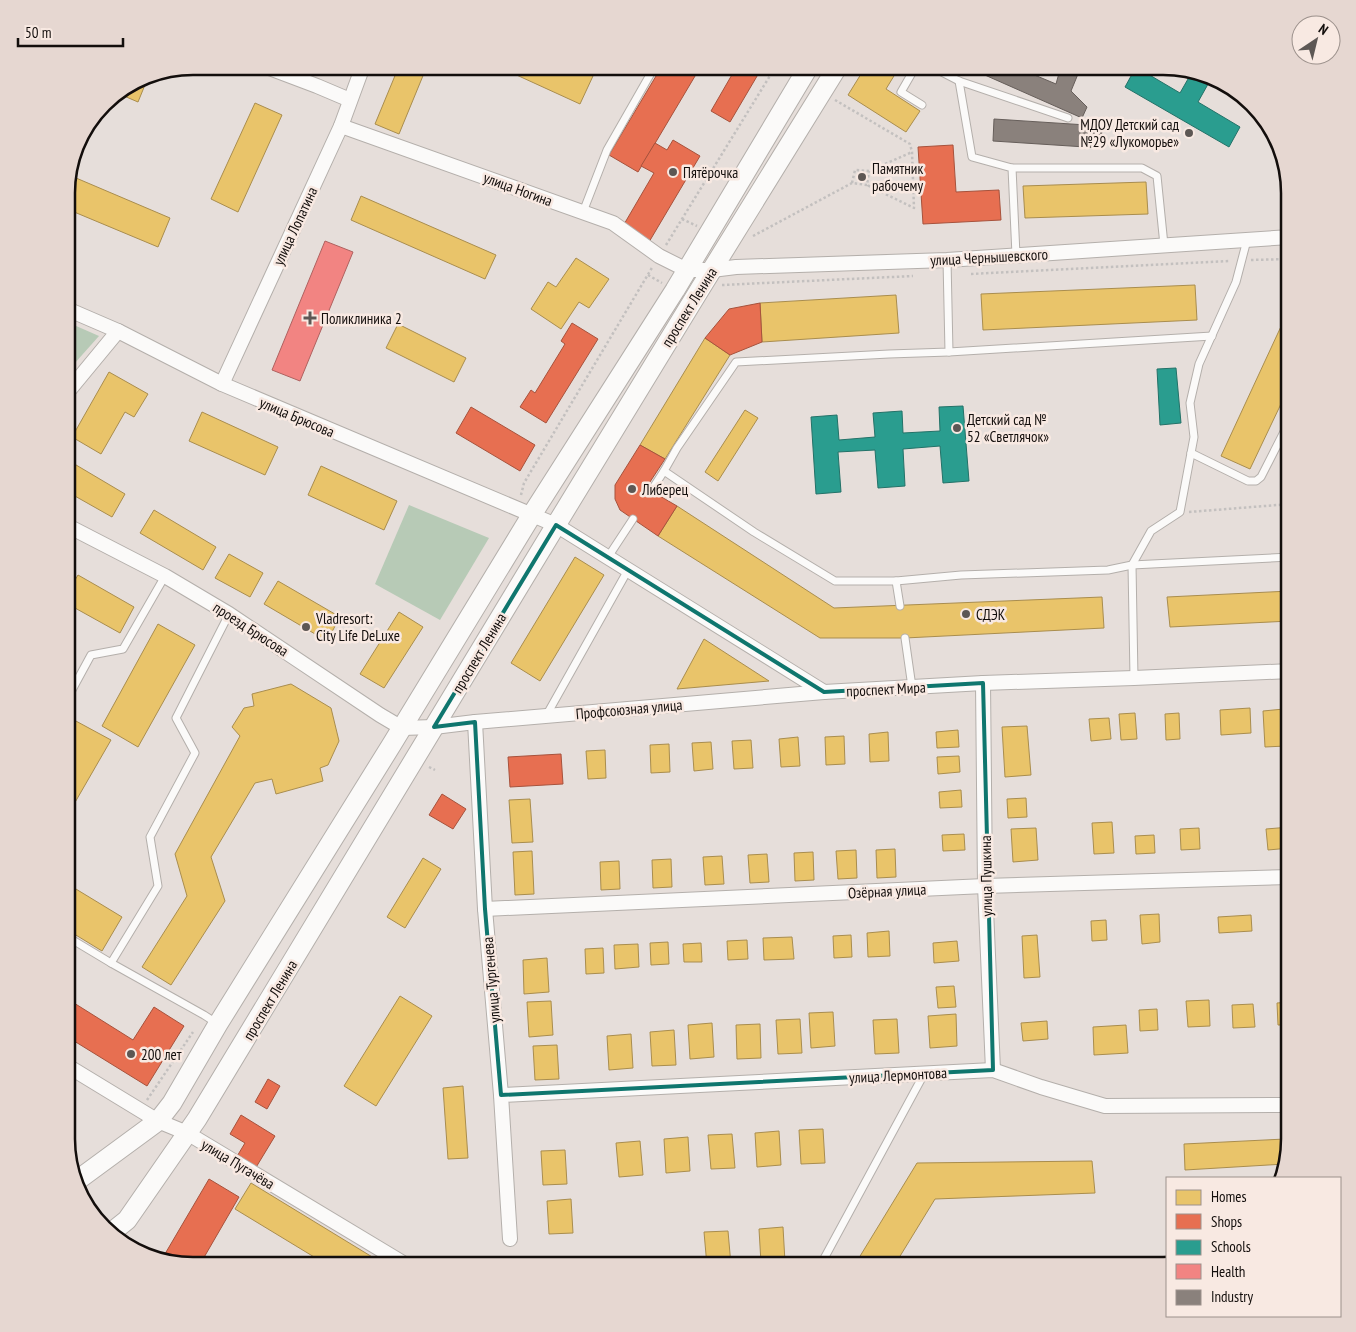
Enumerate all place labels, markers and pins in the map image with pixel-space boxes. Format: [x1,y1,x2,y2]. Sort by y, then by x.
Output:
place label: МДОУ Детский сад №29 «Лукоморье» [1080,115,1179,151]
marker: МДОУ Детский сад №29 «Лукоморье» [1183,127,1195,139]
place label: Памятник рабочему [872,159,923,195]
place label: Пятёрочка [683,163,738,182]
marker: Пятёрочка [667,166,679,178]
marker: Памятник рабочему [856,171,868,183]
place label: Поликлиника 2 [321,309,402,328]
marker: Поликлиника 2 [303,311,317,325]
place label: Детский сад № 52 «Светлячок» [967,410,1049,446]
marker: Детский сад № 52 «Светлячок» [951,422,963,434]
place label: Либерец [641,480,689,499]
marker: Либерец [626,483,638,495]
place label: СДЭК [976,605,1006,624]
marker: СДЭК [960,608,972,620]
place label: Vladresort: City Life DeLuxe [315,609,400,645]
marker: Vladresort: City Life DeLuxe [300,621,312,633]
place label: 200 лет [141,1045,182,1064]
marker: 200 лет [125,1048,137,1060]

